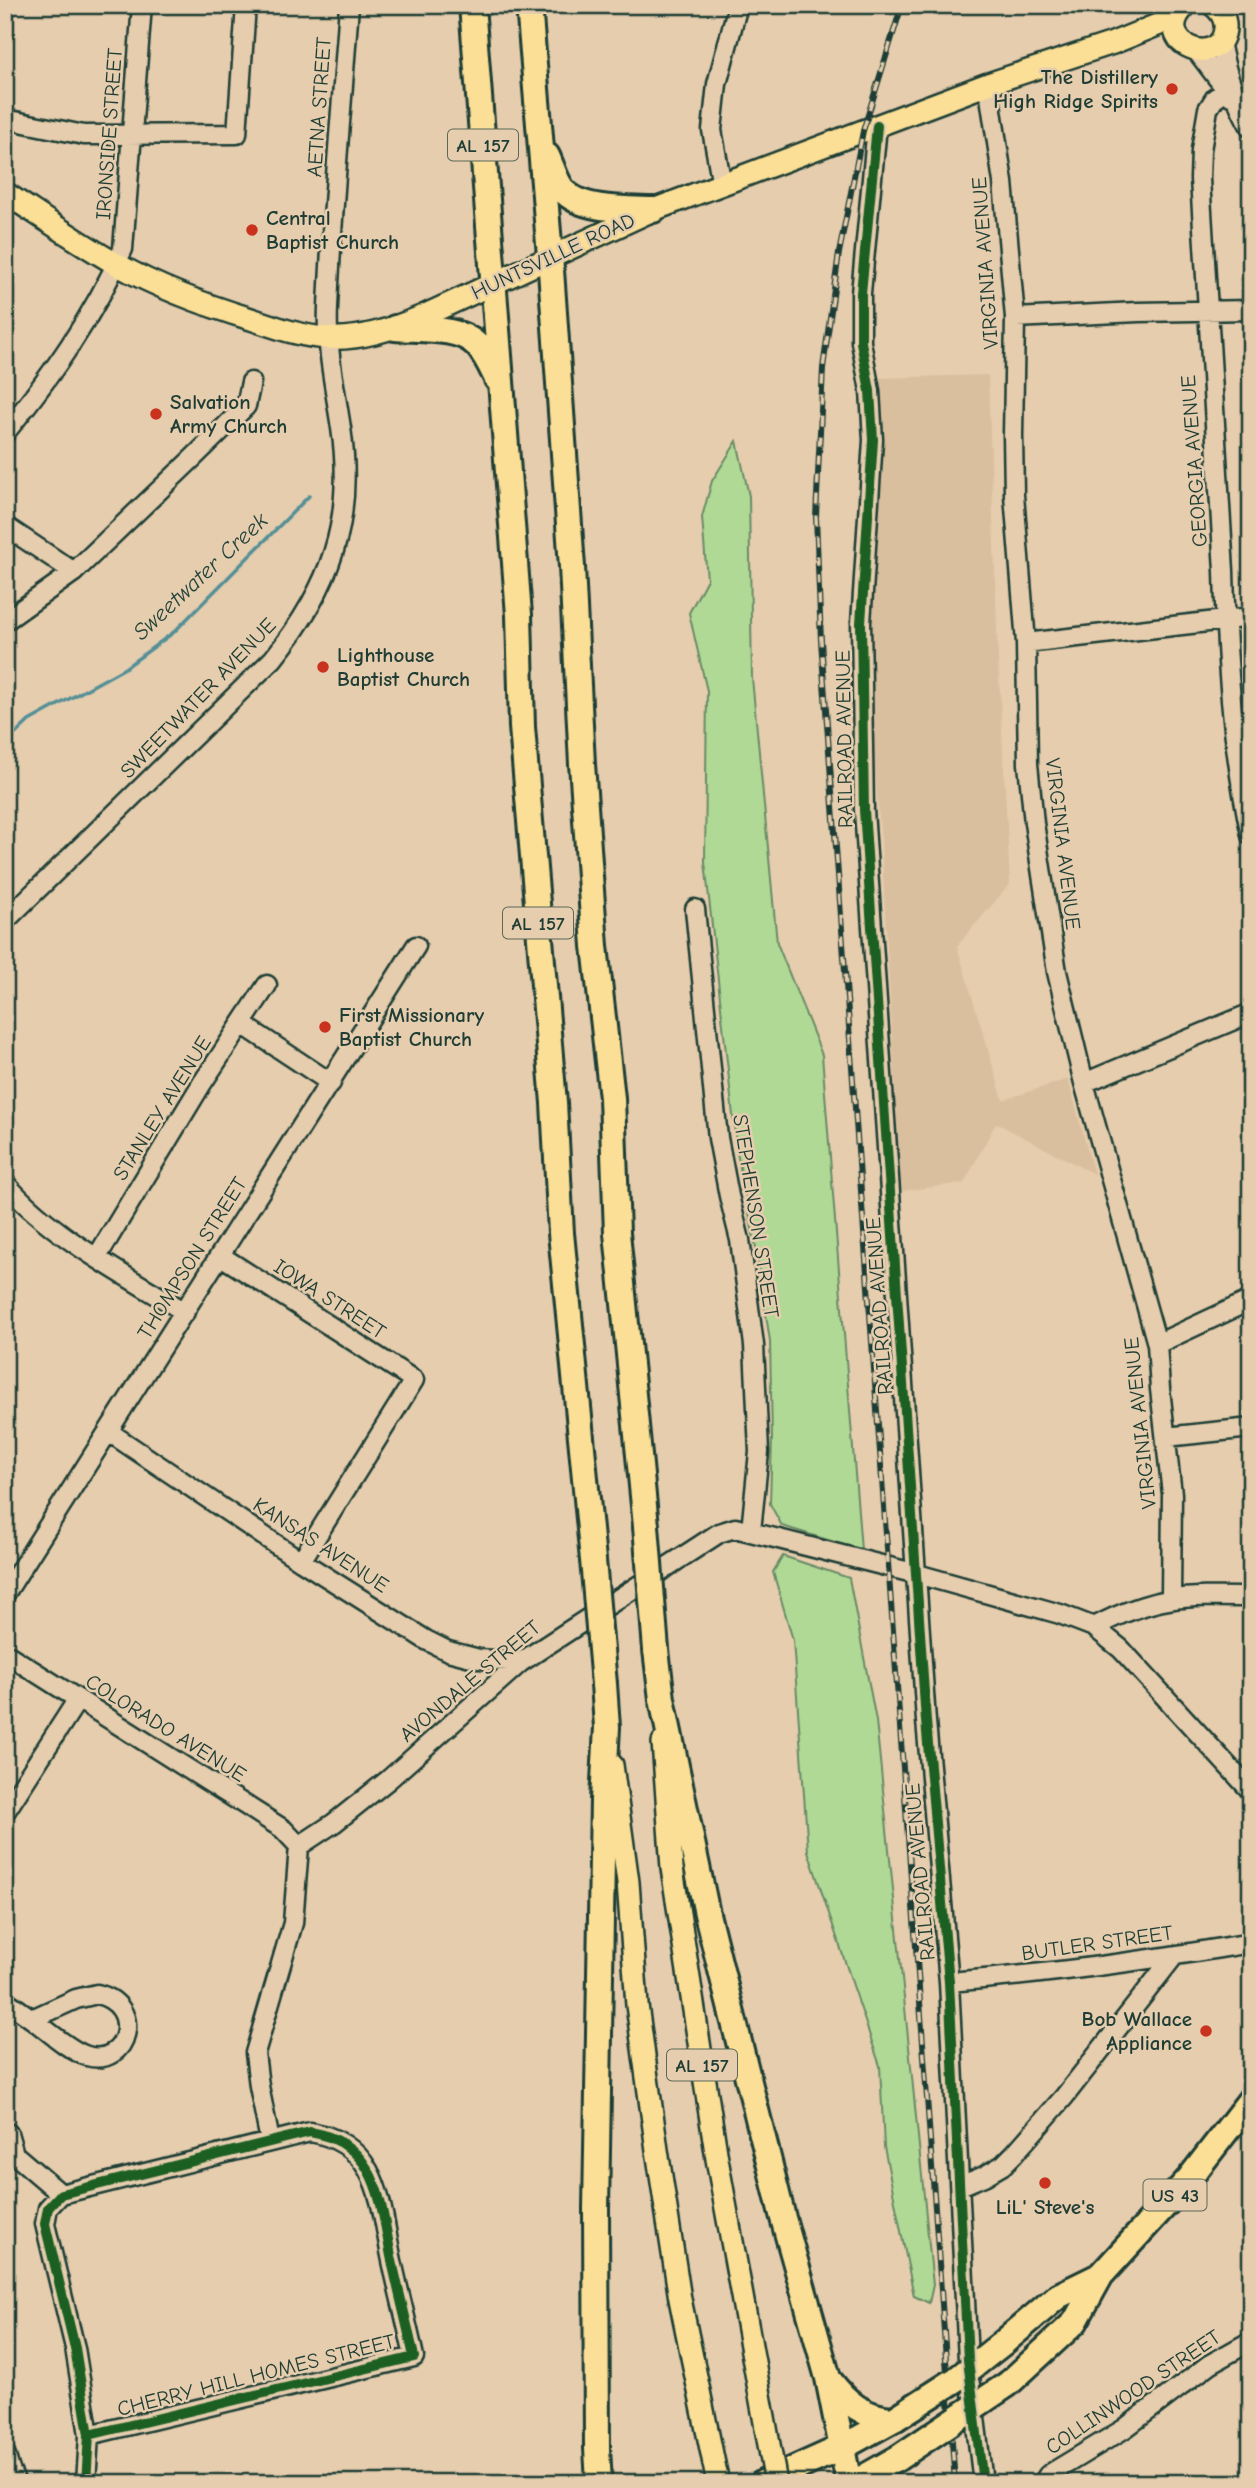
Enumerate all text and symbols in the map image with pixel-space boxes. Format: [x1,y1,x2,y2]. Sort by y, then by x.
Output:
street label: AETNA STREET [302,36,336,178]
street label: IRONSIDE STREET [91,47,127,221]
place label: The Distillery High Ridge Spirits [993,65,1158,113]
marker: The Distillery High Ridge Spirits [1164,81,1180,97]
road number: AL 157 [448,130,518,160]
street label: VIRGINIA AVENUE [967,176,1003,350]
place label: Central Baptist Church [266,206,399,254]
street label: HUNTSVILLE ROAD [467,208,639,304]
marker: Central Baptist Church [244,222,260,238]
street label: GEORGIA AVENUE [1176,374,1212,548]
place label: Salvation Army Church [170,390,287,438]
marker: Salvation Army Church [148,406,164,422]
water label: Sweetwater Creek [127,507,274,646]
street label: SWEETWATER AVENUE [115,613,281,783]
place label: Lighthouse Baptist Church [337,643,470,691]
street label: RAILROAD AVENUE [830,650,858,828]
marker: Lighthouse Baptist Church [315,659,331,675]
street label: VIRGINIA AVENUE [1041,757,1085,931]
road number: AL 157 [503,908,573,939]
place label: First Missionary Baptist Church [339,1003,484,1051]
marker: First Missionary Baptist Church [317,1019,333,1035]
street label: STANLEY AVENUE [108,1031,216,1185]
street label: STEPHENSON STREET [728,1112,784,1320]
street label: THOMPSON STREET [132,1173,252,1343]
street label: RAILROAD AVENUE [861,1216,897,1396]
street label: IOWA STREET [270,1254,390,1344]
street label: VIRGINIA AVENUE [1119,1336,1161,1510]
street label: KANSAS AVENUE [249,1492,393,1598]
street label: AVONDALE STREET [395,1615,545,1747]
street label: COLORADO AVENUE [81,1669,251,1787]
street label: RAILROAD AVENUE [900,1782,940,1962]
street label: BUTLER STREET [1020,1920,1174,1965]
place label: Bob Wallace Appliance [1082,2007,1192,2055]
marker: Bob Wallace Appliance [1198,2023,1214,2039]
road number: AL 157 [667,2050,737,2080]
marker: LiL' Steve's [1037,2175,1053,2191]
road number: US 43 [1144,2180,1206,2210]
place label: LiL' Steve's [996,2195,1094,2219]
street label: COLLINWOOD STREET [1041,2325,1225,2459]
street label: CHERRY HILL HOMES STREET [115,2329,397,2421]

